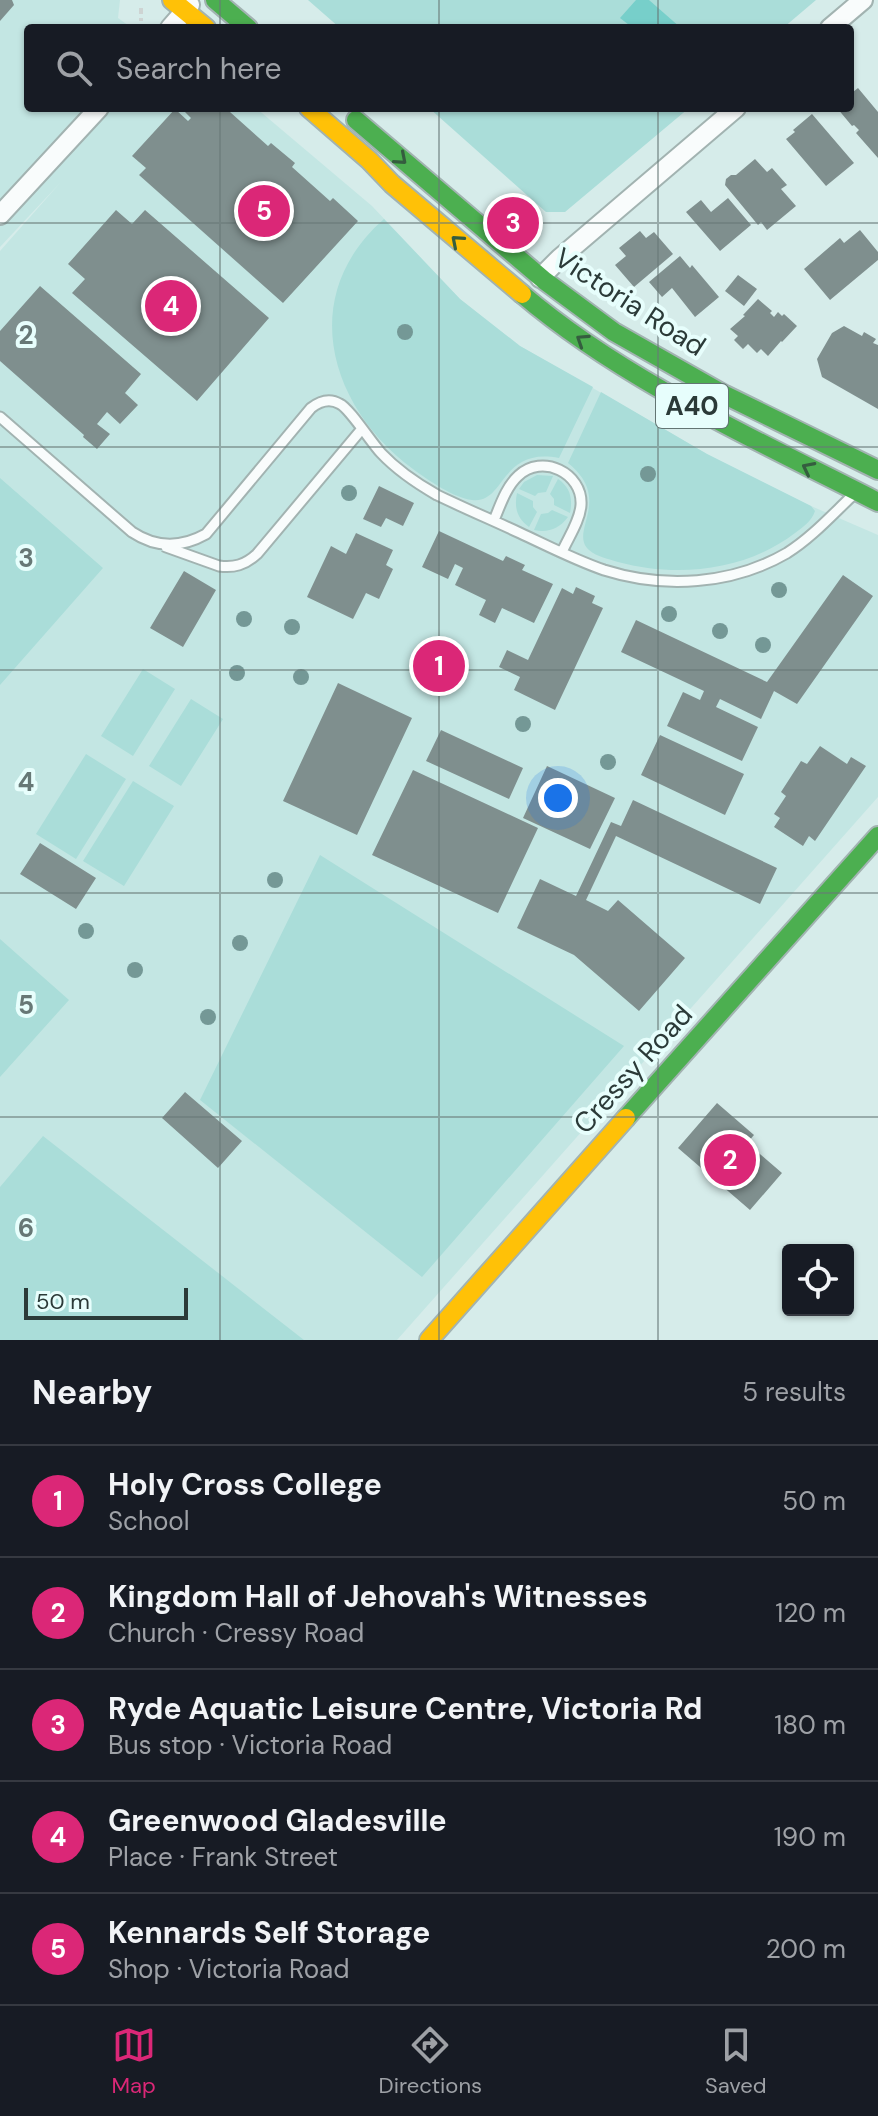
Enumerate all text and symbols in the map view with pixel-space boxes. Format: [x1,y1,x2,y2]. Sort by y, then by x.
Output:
search box [24,24,854,112]
icon: search [52,46,96,90]
text: Search here [116,49,282,88]
one-way arrow [391,149,406,164]
pin: 5 [238,181,290,241]
pin: 3 [487,193,539,253]
one-way arrow [452,236,467,251]
street label: Victoria Road [547,239,713,365]
pin: 4 [145,276,197,336]
text: 2 [18,318,34,352]
one-way arrow [576,334,591,349]
road number: A40 [656,384,728,428]
one-way arrow [802,462,816,478]
text: 3 [18,541,34,575]
pin: 1 [413,636,465,696]
text: 4 [18,765,34,799]
your location [538,778,578,818]
text: 5 [18,988,34,1022]
street label: Cressy Road [565,997,701,1141]
pin: 2 [704,1130,756,1190]
text: 6 [18,1211,34,1245]
map controls [782,1244,854,1316]
button: locate [782,1244,854,1316]
scale bar [24,1284,188,1320]
text: 50 m [36,1287,90,1316]
text: Nearby [32,1370,152,1415]
text: 5 results [742,1375,846,1409]
text: Holy Cross College [108,1465,382,1504]
text: 1 [53,1484,63,1518]
text: 50 m [782,1484,846,1518]
text: School [108,1504,190,1538]
text: Kingdom Hall of Jehovah's Witnesses [108,1577,648,1616]
text: 2 [50,1596,66,1630]
text: 120 m [775,1596,846,1630]
text: Church · Cressy Road [108,1616,364,1650]
text: Ryde Aquatic Leisure Centre, Victoria Rd [108,1689,702,1728]
text: 3 [50,1708,66,1742]
text: 180 m [774,1708,846,1742]
text: Bus stop · Victoria Road [108,1728,392,1762]
text: Greenwood Gladesville [108,1801,447,1840]
text: 4 [50,1820,66,1854]
text: 190 m [774,1820,846,1854]
text: Place · Frank Street [108,1840,338,1874]
text: Kennards Self Storage [108,1913,430,1952]
text: 5 [50,1932,66,1966]
text: 200 m [766,1932,846,1966]
text: Shop · Victoria Road [108,1952,350,1986]
tab: Map [111,2023,156,2100]
tab: Directions [379,2023,482,2100]
tab: Saved [705,2023,767,2100]

